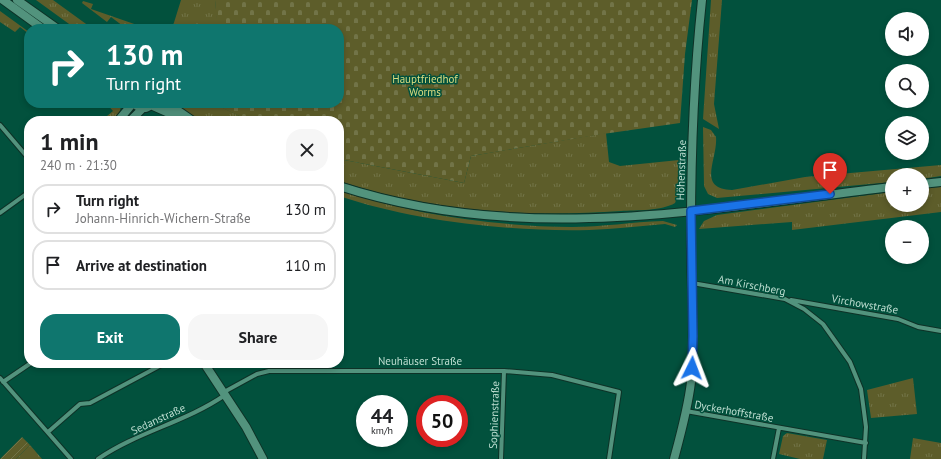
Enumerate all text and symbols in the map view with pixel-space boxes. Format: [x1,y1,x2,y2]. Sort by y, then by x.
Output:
map controls [885,12,929,264]
button: sound [885,12,929,56]
text: 130 m [106,36,183,73]
icon: right [40,40,92,92]
button: search [885,64,929,108]
text: Turn right [106,72,181,95]
park label: Hauptfriedhof Worms [392,72,458,99]
button: layers [885,116,929,160]
text: 1 min [40,126,99,157]
button: close [286,129,328,171]
street label: Höhenstraße [673,139,689,201]
pin [813,153,847,194]
text: 240 m · 21:30 [40,157,117,174]
icon: arrive [819,159,841,181]
button: + [885,168,929,212]
text: Turn right [76,191,139,210]
icon: right [42,198,64,220]
text: 130 m [285,200,326,219]
text: Johann-Hinrich-Wichern-Straße [76,210,251,227]
button: − [885,220,929,264]
icon: arrive [42,254,64,276]
text: Arrive at destination [76,256,207,275]
text: 110 m [285,256,326,275]
street label: Am Kirschberg [717,272,787,298]
street label: Virchowstraße [830,291,900,317]
button: Exit [40,314,180,360]
button: Share [188,314,328,360]
position arrow [671,347,713,389]
street label: Neuhäuser Straße [378,354,462,368]
street label: Sophienstraße [486,380,502,449]
speed limit sign: 50 [416,395,468,447]
street label: Dyckerhoffstraße [693,397,775,425]
street label: Sedanstraße [129,400,188,438]
text: 44 [371,403,393,429]
text: km/h [371,424,393,437]

